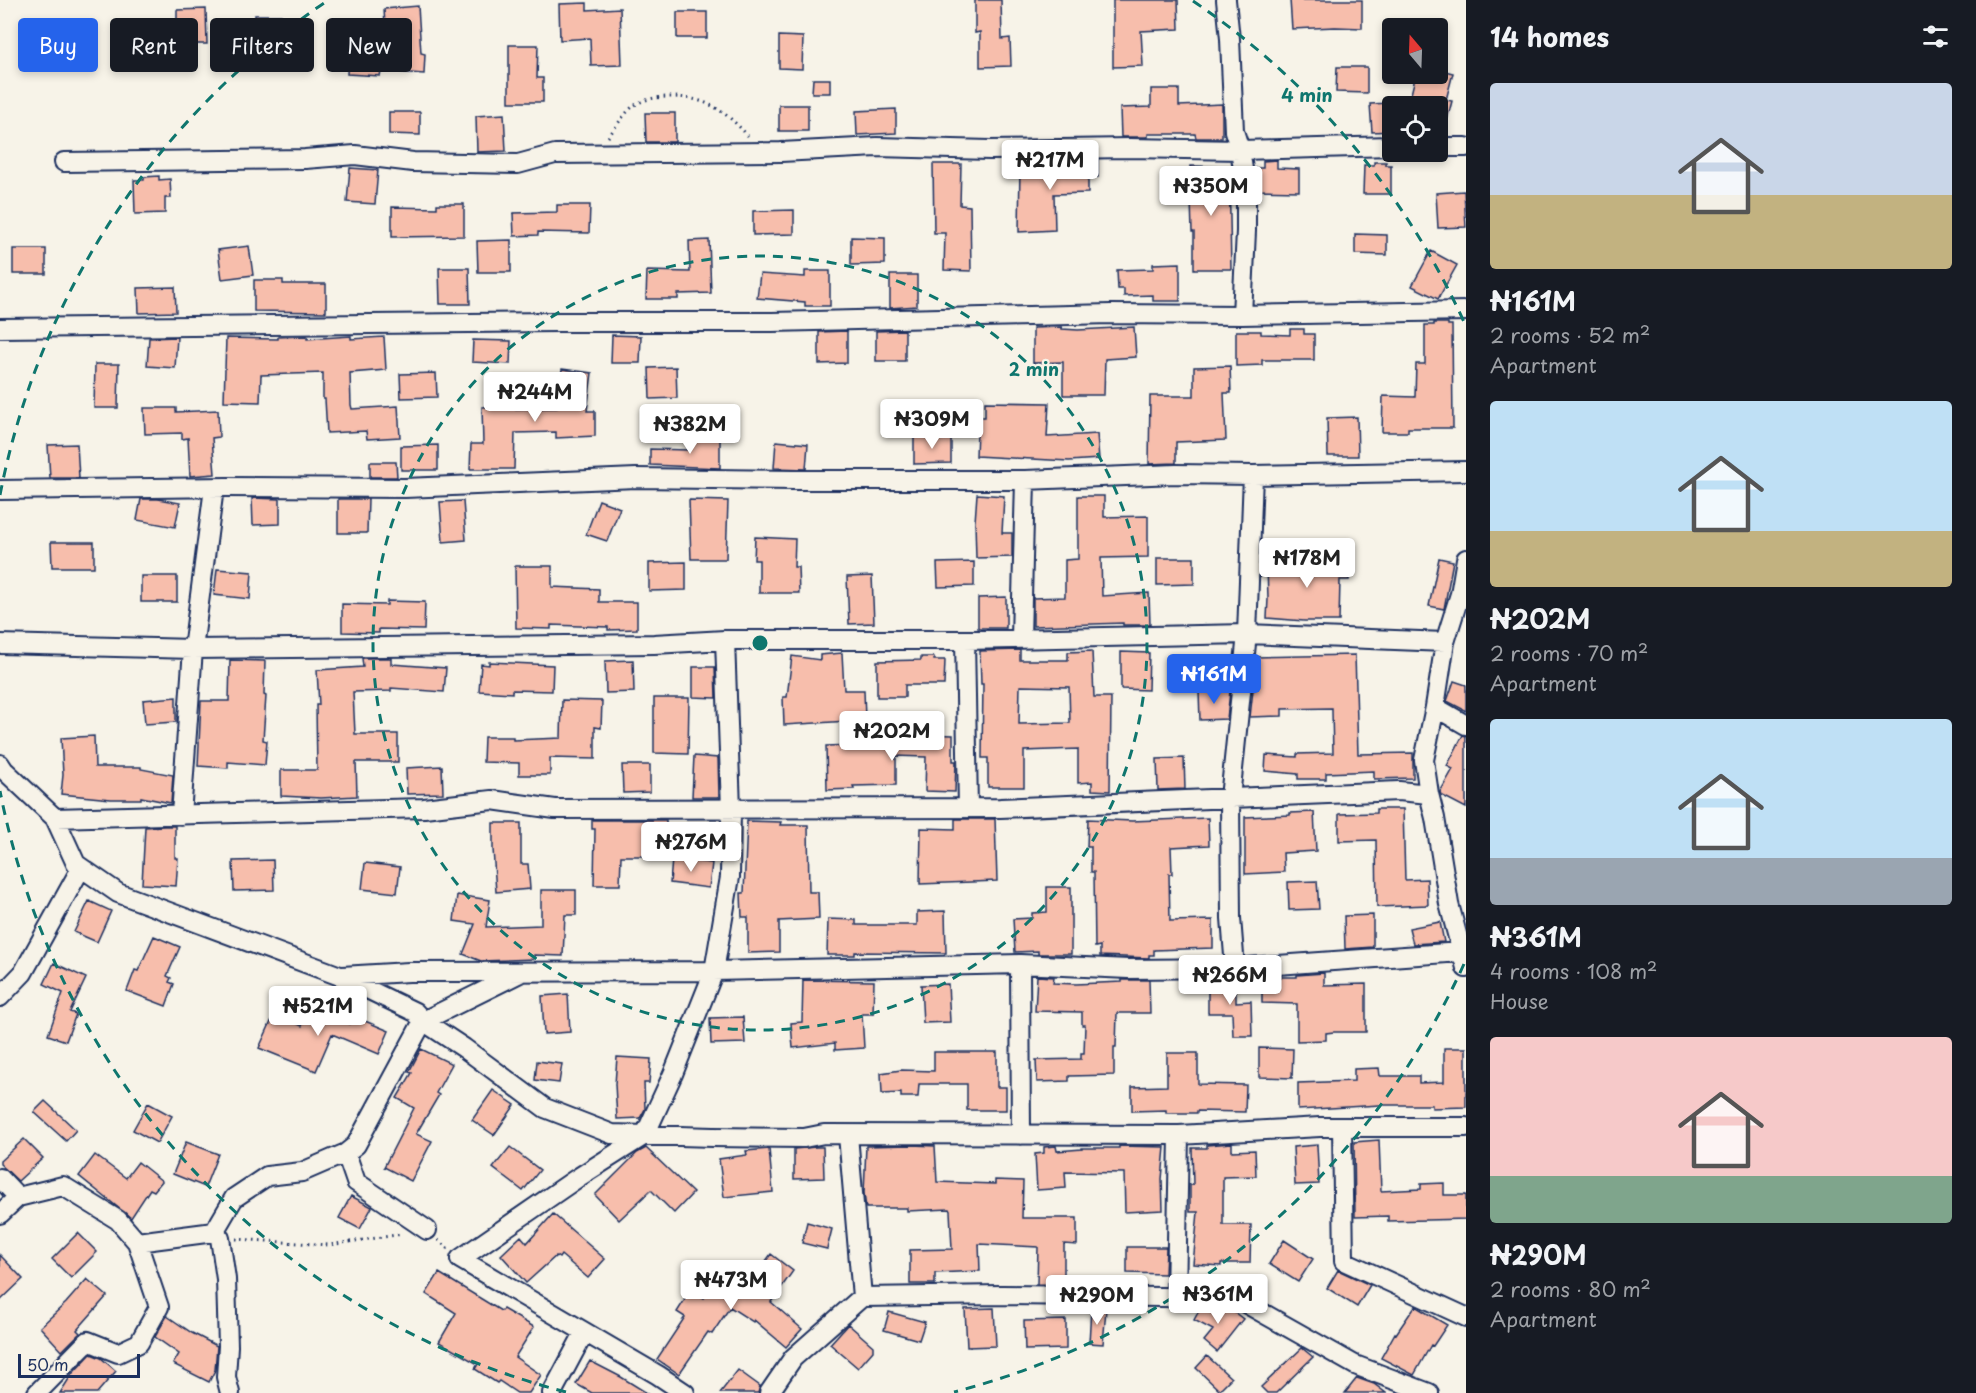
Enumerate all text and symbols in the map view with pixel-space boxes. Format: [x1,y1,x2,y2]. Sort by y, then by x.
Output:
text: 14 homes [1490,17,1609,56]
chip: Buy [18,18,98,72]
chip: Rent [110,18,198,72]
chip: Filters [210,18,314,72]
chip: New [326,18,412,72]
north arrow [1382,18,1448,84]
map controls [1382,18,1448,162]
icon: filters [1919,20,1952,53]
text: 4 min [1281,81,1333,108]
button: locate [1382,96,1448,162]
icon: home [1667,122,1775,230]
pin: ₦217M [1008,140,1092,191]
text: ₦217M [1016,144,1084,174]
pin: ₦350M [1169,166,1253,217]
text: ₦350M [1173,170,1249,200]
text: ₦161M [1490,281,1576,320]
text: 2 rooms · 52 m² [1490,320,1650,350]
text: Apartment [1490,350,1597,380]
text: 2 min [1009,355,1059,382]
pin: ₦244M [493,372,577,423]
text: ₦244M [498,376,572,406]
pin: ₦309M [890,399,974,450]
text: ₦309M [894,403,970,433]
pin: ₦382M [648,404,732,455]
text: ₦382M [653,408,727,438]
icon: home [1667,440,1775,548]
pin: ₦178M [1265,538,1349,589]
text: ₦178M [1273,542,1341,572]
text: ₦202M [1490,599,1590,638]
centre of rings [750,633,770,653]
text: 2 rooms · 70 m² [1490,638,1648,668]
pin: ₦161M [1172,654,1256,705]
text: ₦161M [1181,658,1247,688]
text: Apartment [1490,668,1597,698]
pin: ₦202M [850,711,934,762]
text: ₦202M [853,715,931,745]
icon: home [1667,758,1775,866]
pin: ₦276M [649,822,733,873]
text: ₦276M [655,826,727,856]
text: ₦361M [1490,917,1582,956]
pin: ₦266M [1188,955,1272,1006]
text: 4 rooms · 108 m² [1490,956,1657,986]
text: ₦266M [1193,959,1267,989]
pin: ₦521M [276,986,360,1037]
text: House [1490,986,1549,1016]
text: ₦521M [283,990,353,1020]
icon: home [1667,1076,1775,1184]
text: ₦290M [1490,1235,1587,1274]
pin: ₦473M [689,1260,773,1311]
text: ₦473M [695,1264,767,1294]
pin: ₦361M [1176,1274,1260,1325]
text: 2 rooms · 80 m² [1490,1274,1651,1304]
pin: ₦290M [1055,1275,1139,1326]
text: ₦361M [1183,1278,1253,1308]
text: ₦290M [1060,1279,1134,1309]
text: Apartment [1490,1304,1597,1334]
scale bar [18,1351,140,1378]
text: 50 m [27,1352,68,1376]

